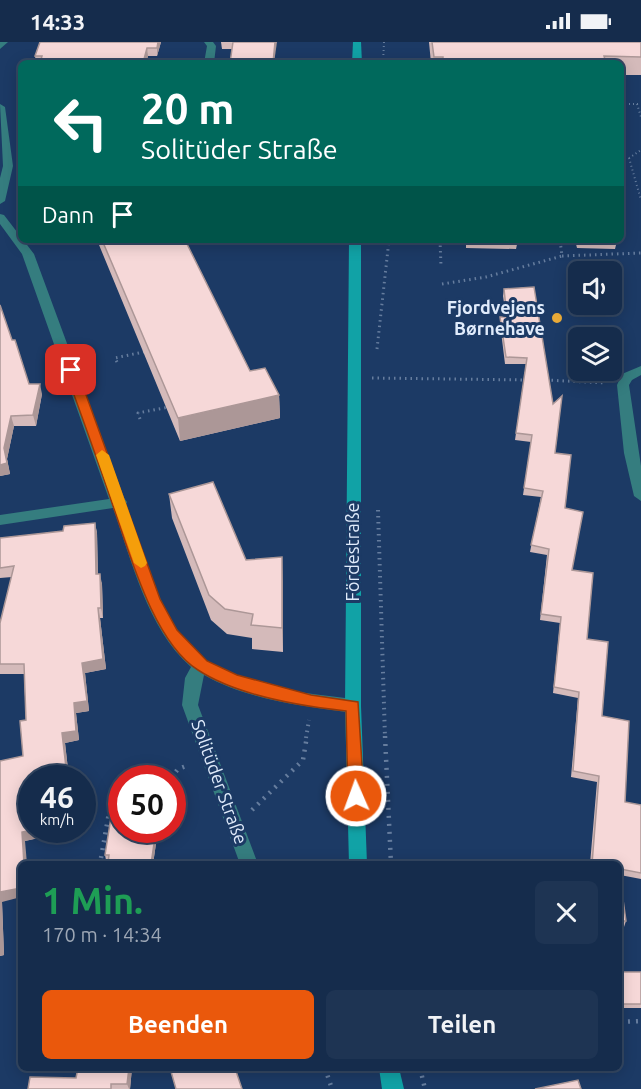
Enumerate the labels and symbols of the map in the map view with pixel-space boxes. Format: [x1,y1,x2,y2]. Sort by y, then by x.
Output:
place label: Fjordvejens Børnehave [447,297,545,338]
marker: Fjordvejens Børnehave [550,311,564,325]
pin [45,344,96,395]
street label: Fördestraße [342,503,362,601]
street label: Solitüder Straße [188,717,252,847]
position arrow [324,764,388,828]
speed limit sign: 50 [108,765,186,843]

